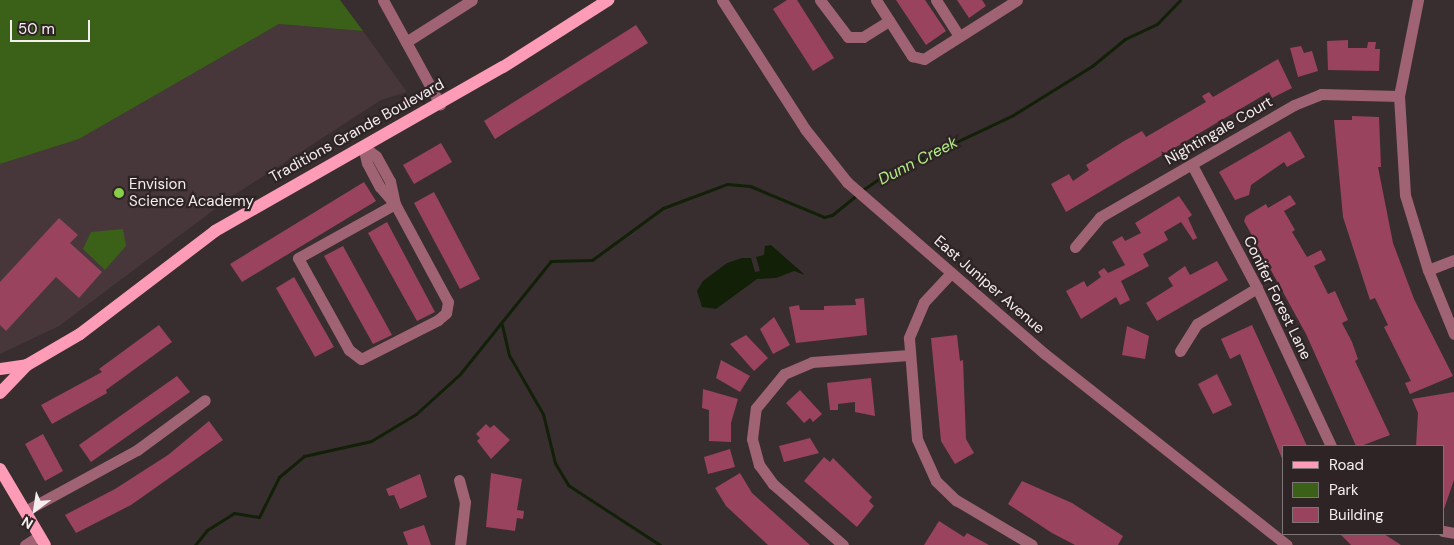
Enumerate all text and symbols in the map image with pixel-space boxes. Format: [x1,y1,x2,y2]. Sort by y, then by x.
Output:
scale bar [12,10,92,42]
text: 50 m [18,19,55,39]
street label: Traditions Grande Boulevard [267,75,447,187]
street label: Nightingale Court [1162,93,1276,169]
water label: Dunn Creek [875,133,961,189]
place label: Envision Science Academy [129,175,254,210]
marker: Envision Science Academy [113,187,125,199]
street label: East Juniper Avenue [930,232,1048,338]
street label: Conifer Forest Lane [1239,233,1315,363]
legend [1282,445,1444,535]
text: Road [1329,455,1364,475]
text: Park [1329,480,1359,500]
north arrow [10,485,60,535]
text: Building [1329,505,1384,525]
text: N [18,513,36,533]

